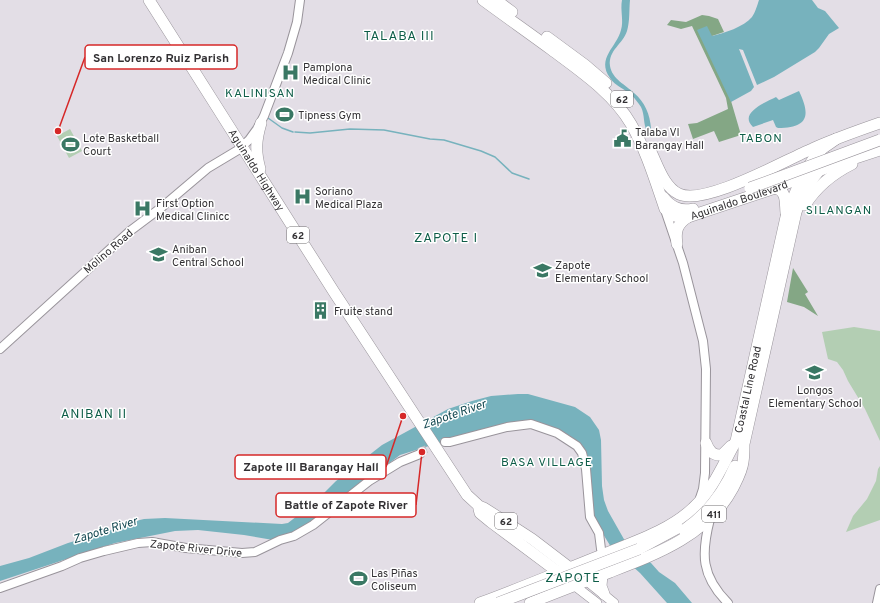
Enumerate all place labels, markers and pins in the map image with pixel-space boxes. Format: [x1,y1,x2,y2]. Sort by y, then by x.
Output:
callout: San Lorenzo Ruiz Parish [85,45,237,69]
place label: Pamplona Medical Clinic [303,61,371,88]
hospital icon: Pamplona Medical Clinic [280,63,300,83]
sports icon: Tipness Gym [275,105,295,125]
place label: Tipness Gym [298,109,361,123]
place label: Talaba VI Barangay Hall [635,126,704,153]
public building icon: Talaba VI Barangay Hall [612,128,632,148]
place label: Lote Basketball Court [83,132,159,159]
sports icon: Lote Basketball Court [60,134,80,154]
place label: Soriano Medical Plaza [315,185,383,212]
hospital icon: Soriano Medical Plaza [292,187,312,207]
place label: First Option Medical Clinicc [156,197,229,224]
hospital icon: First Option Medical Clinicc [133,199,153,219]
place label: Aniban Central School [172,243,244,270]
school or university icon: Aniban Central School [149,245,169,265]
place label: Zapote Elementary School [555,259,648,286]
school or university icon: Zapote Elementary School [532,261,552,281]
building icon: Fruite stand [311,301,331,321]
place label: Fruite stand [334,305,393,319]
school or university icon: Longos Elementary School [805,362,825,382]
place label: Longos Elementary School [768,384,862,411]
callout: Zapote III Barangay Hall [235,455,386,479]
callout: Battle of Zapote River [276,493,416,517]
place label: Las Piñas Coliseum [371,567,418,594]
sports icon: Las Piñas Coliseum [348,569,368,589]

